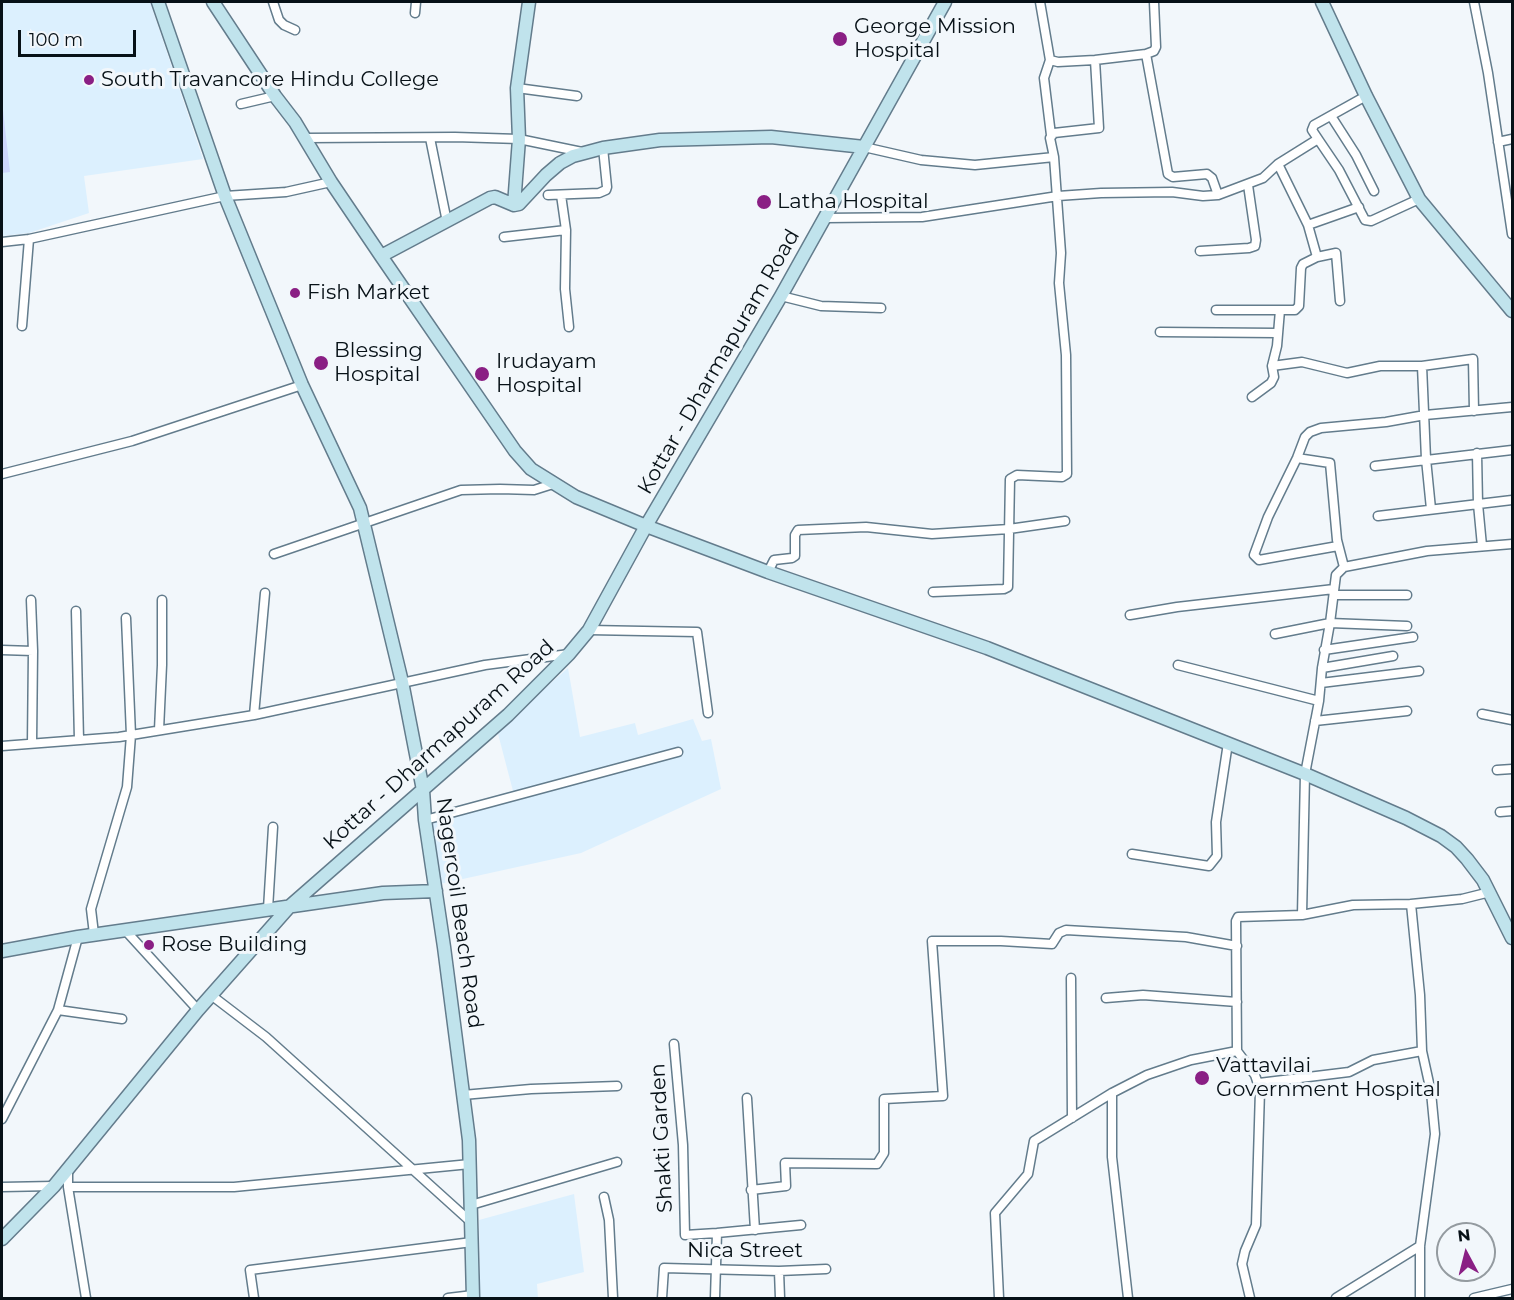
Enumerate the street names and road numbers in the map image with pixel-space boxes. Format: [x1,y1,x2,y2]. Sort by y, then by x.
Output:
street label: Kottar - Dharmapuram Road [633,225,805,499]
street label: Kottar - Dharmapuram Road [318,635,560,855]
street label: Nagercoil Beach Road [430,796,488,1030]
street label: Shakti Garden [646,1063,678,1213]
street label: Nica Street [687,1238,803,1264]

